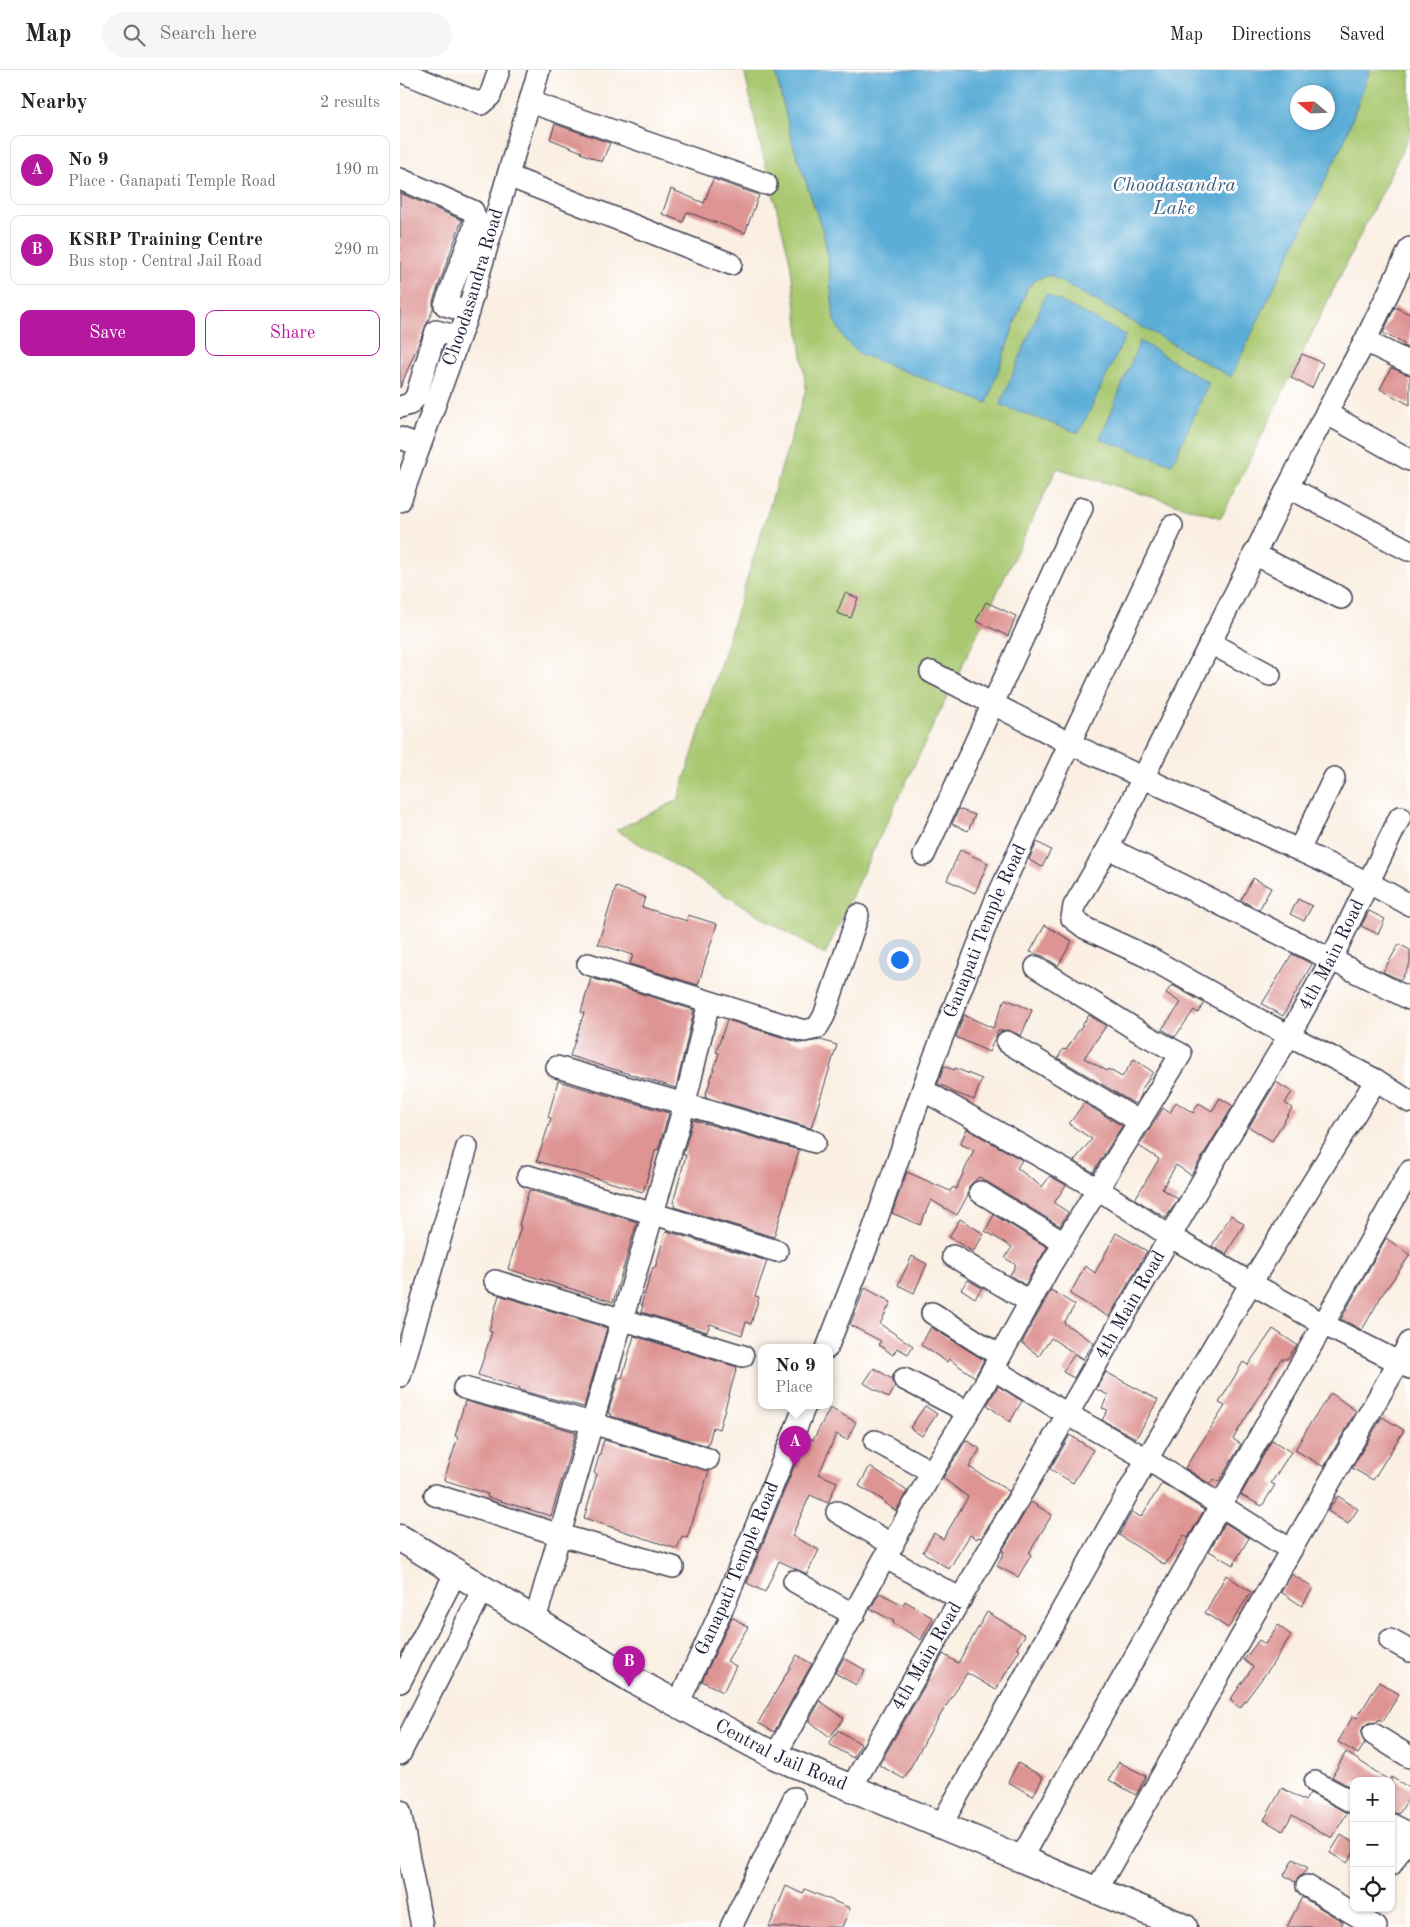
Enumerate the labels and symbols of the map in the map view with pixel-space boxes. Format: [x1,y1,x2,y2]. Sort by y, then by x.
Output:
north arrow [1290,85,1335,130]
water label: Choodasandra Lake [1112,176,1236,219]
street label: Choodasandra Road [440,206,507,369]
street label: Ganapati Temple Road [941,841,1030,1021]
street label: 4th Main Road [1296,897,1368,1014]
your location [887,947,913,973]
street label: 4th Main Road [1092,1248,1169,1362]
pin: A [779,1426,811,1467]
street label: Ganapati Temple Road [692,1479,783,1658]
street label: 4th Main Road [888,1599,966,1714]
pin: B [613,1646,645,1687]
street label: Central Jail Road [712,1716,850,1794]

